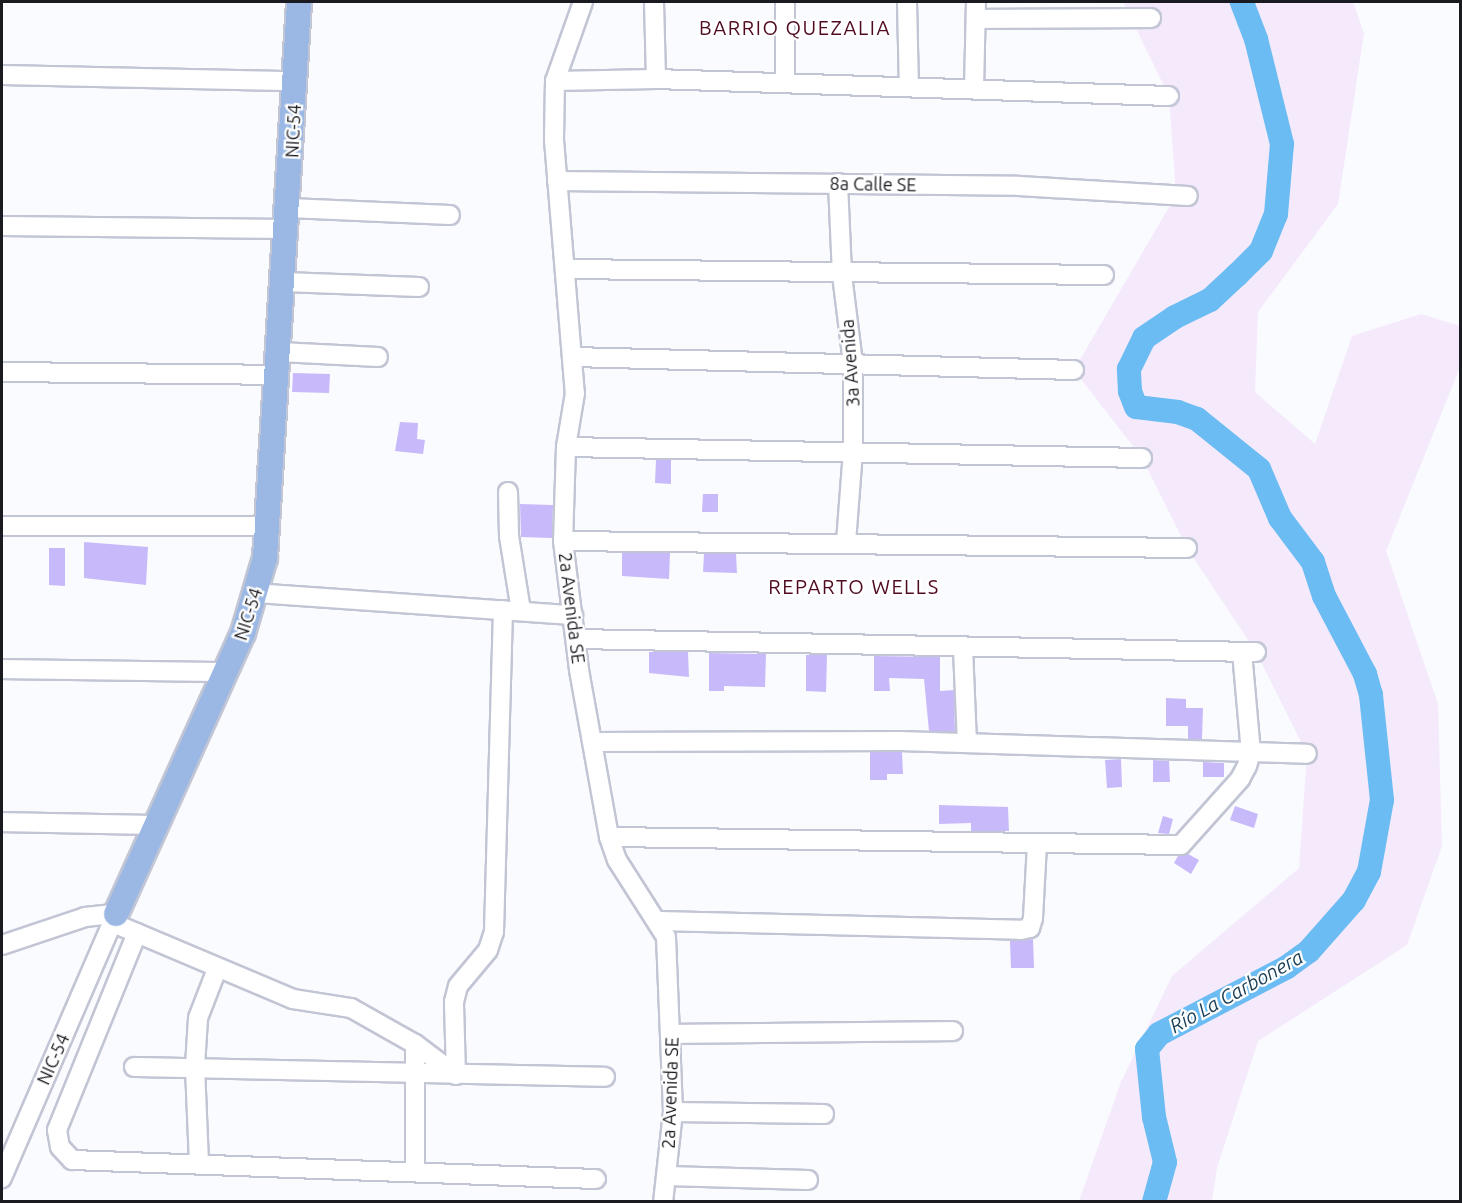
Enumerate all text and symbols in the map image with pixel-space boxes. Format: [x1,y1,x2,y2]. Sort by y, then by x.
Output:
district label: BARRIO QUEZALIA [699,15,891,39]
street label: NIC-54 [281,104,305,158]
street label: 8a Calle SE [829,172,917,196]
street label: 3a Avenida [836,318,864,408]
street label: 2a Avenida SE [554,551,590,665]
district label: REPARTO WELLS [768,574,940,598]
street label: NIC-54 [229,585,267,643]
water label: Río La Carbonera [1165,944,1307,1038]
street label: NIC-54 [32,1030,74,1088]
street label: 2a Avenida SE [657,1037,683,1149]

